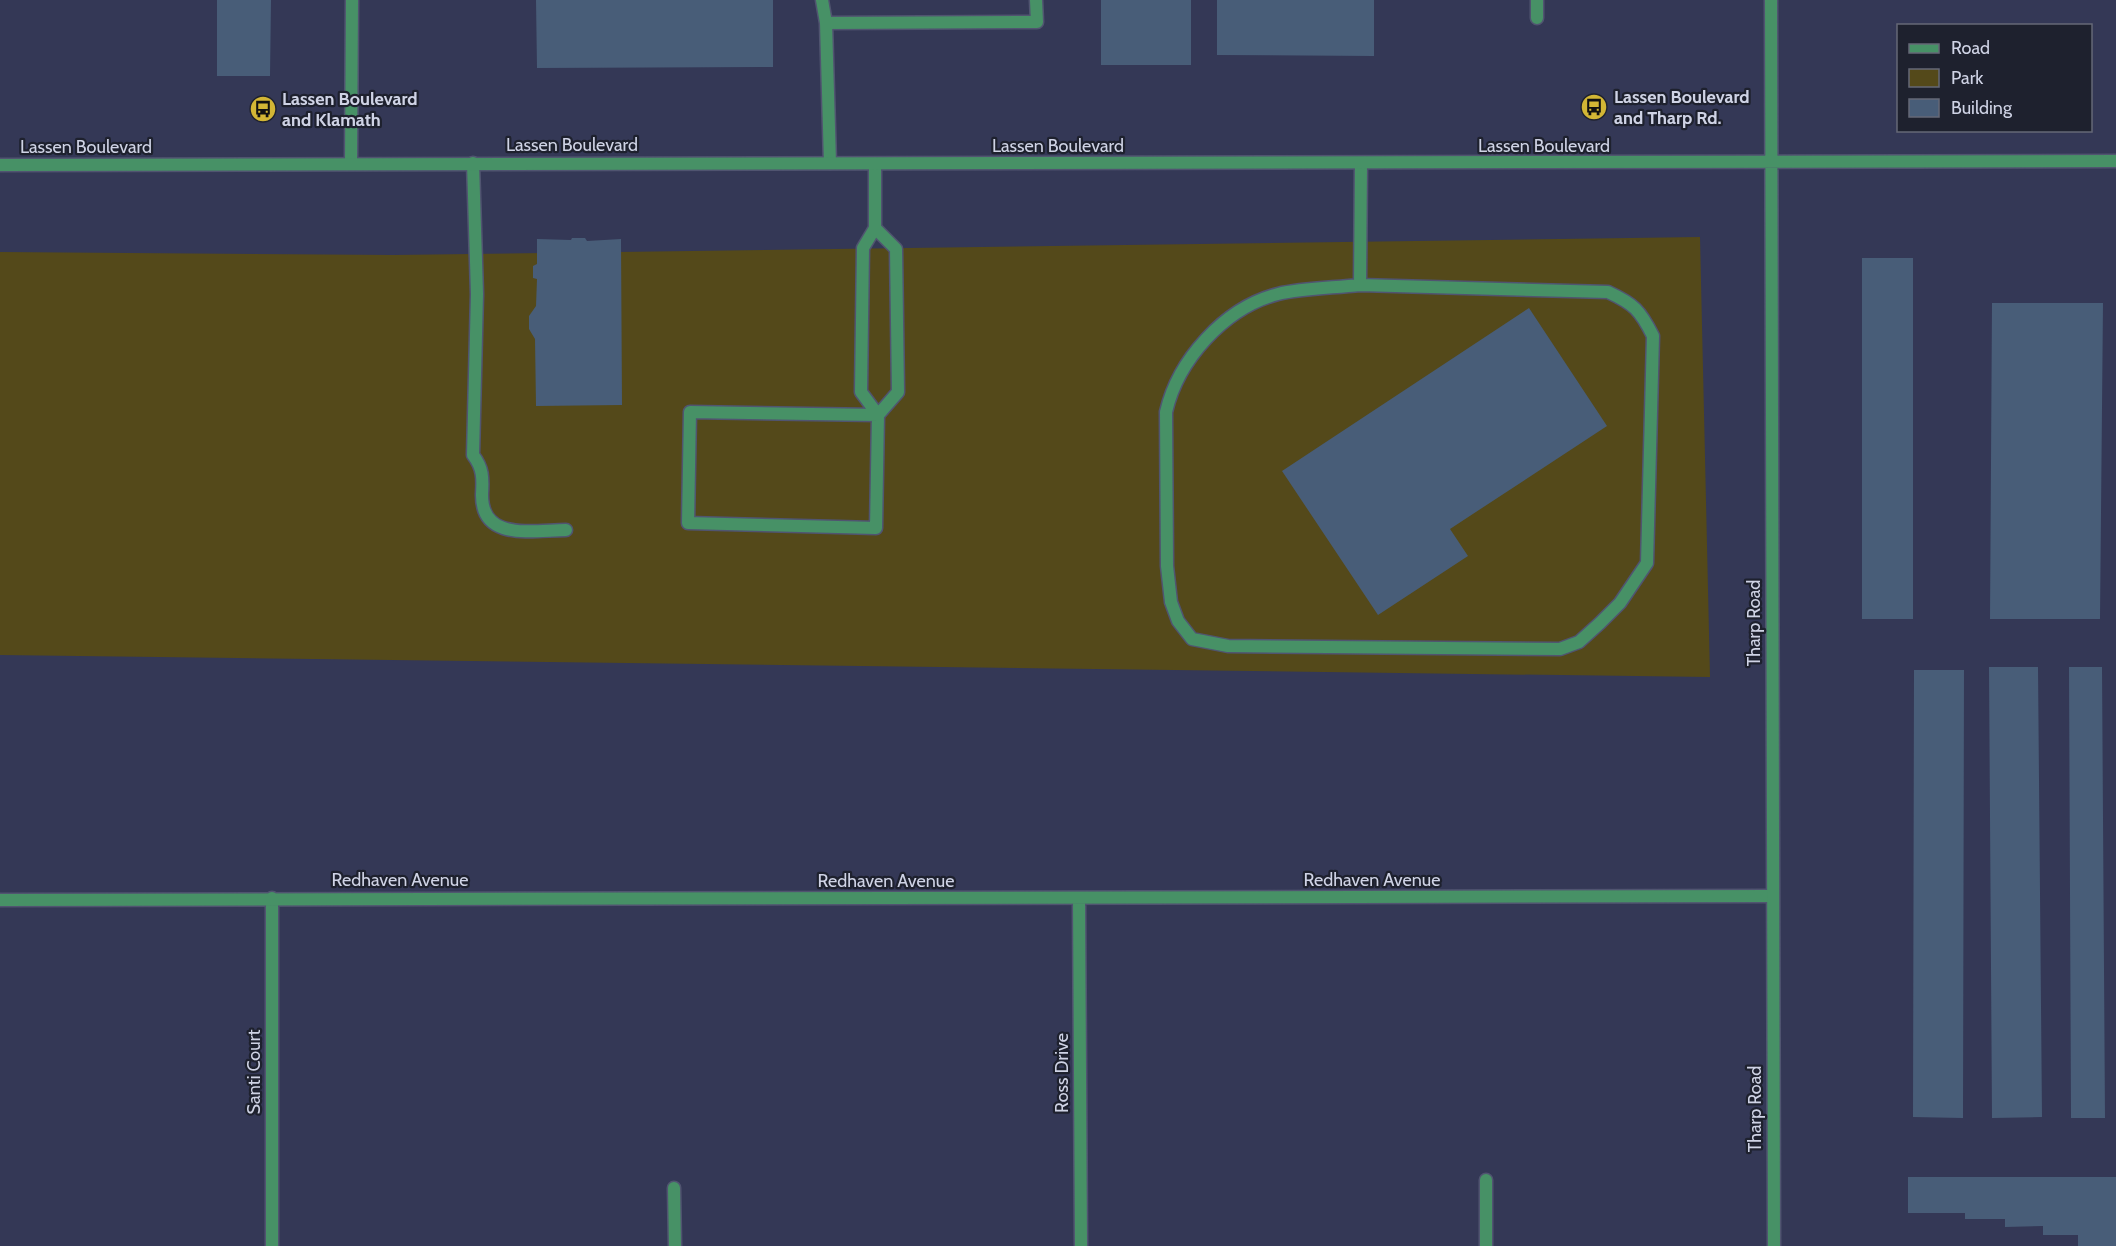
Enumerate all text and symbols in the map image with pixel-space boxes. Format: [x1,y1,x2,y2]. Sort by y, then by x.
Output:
legend [1897,24,2092,132]
text: Road [1951,37,1990,59]
text: Park [1951,67,1984,89]
place label: Lassen Boulevard and Tharp Rd. [1614,86,1750,129]
place label: Lassen Boulevard and Klamath [282,88,418,131]
bus stop icon: Lassen Boulevard and Tharp Rd. [1579,92,1609,122]
bus stop icon: Lassen Boulevard and Klamath [248,94,278,124]
text: Building [1951,97,2013,119]
street label: Lassen Boulevard [506,134,638,156]
street label: Lassen Boulevard [992,135,1124,157]
street label: Lassen Boulevard [1478,135,1610,157]
street label: Lassen Boulevard [20,136,152,158]
street label: Tharp Road [1743,580,1765,666]
street label: Redhaven Avenue [332,869,468,891]
street label: Redhaven Avenue [1304,869,1440,891]
street label: Redhaven Avenue [818,870,954,892]
street label: Santi Court [243,1030,265,1114]
street label: Ross Drive [1051,1033,1073,1113]
street label: Tharp Road [1744,1066,1766,1152]

